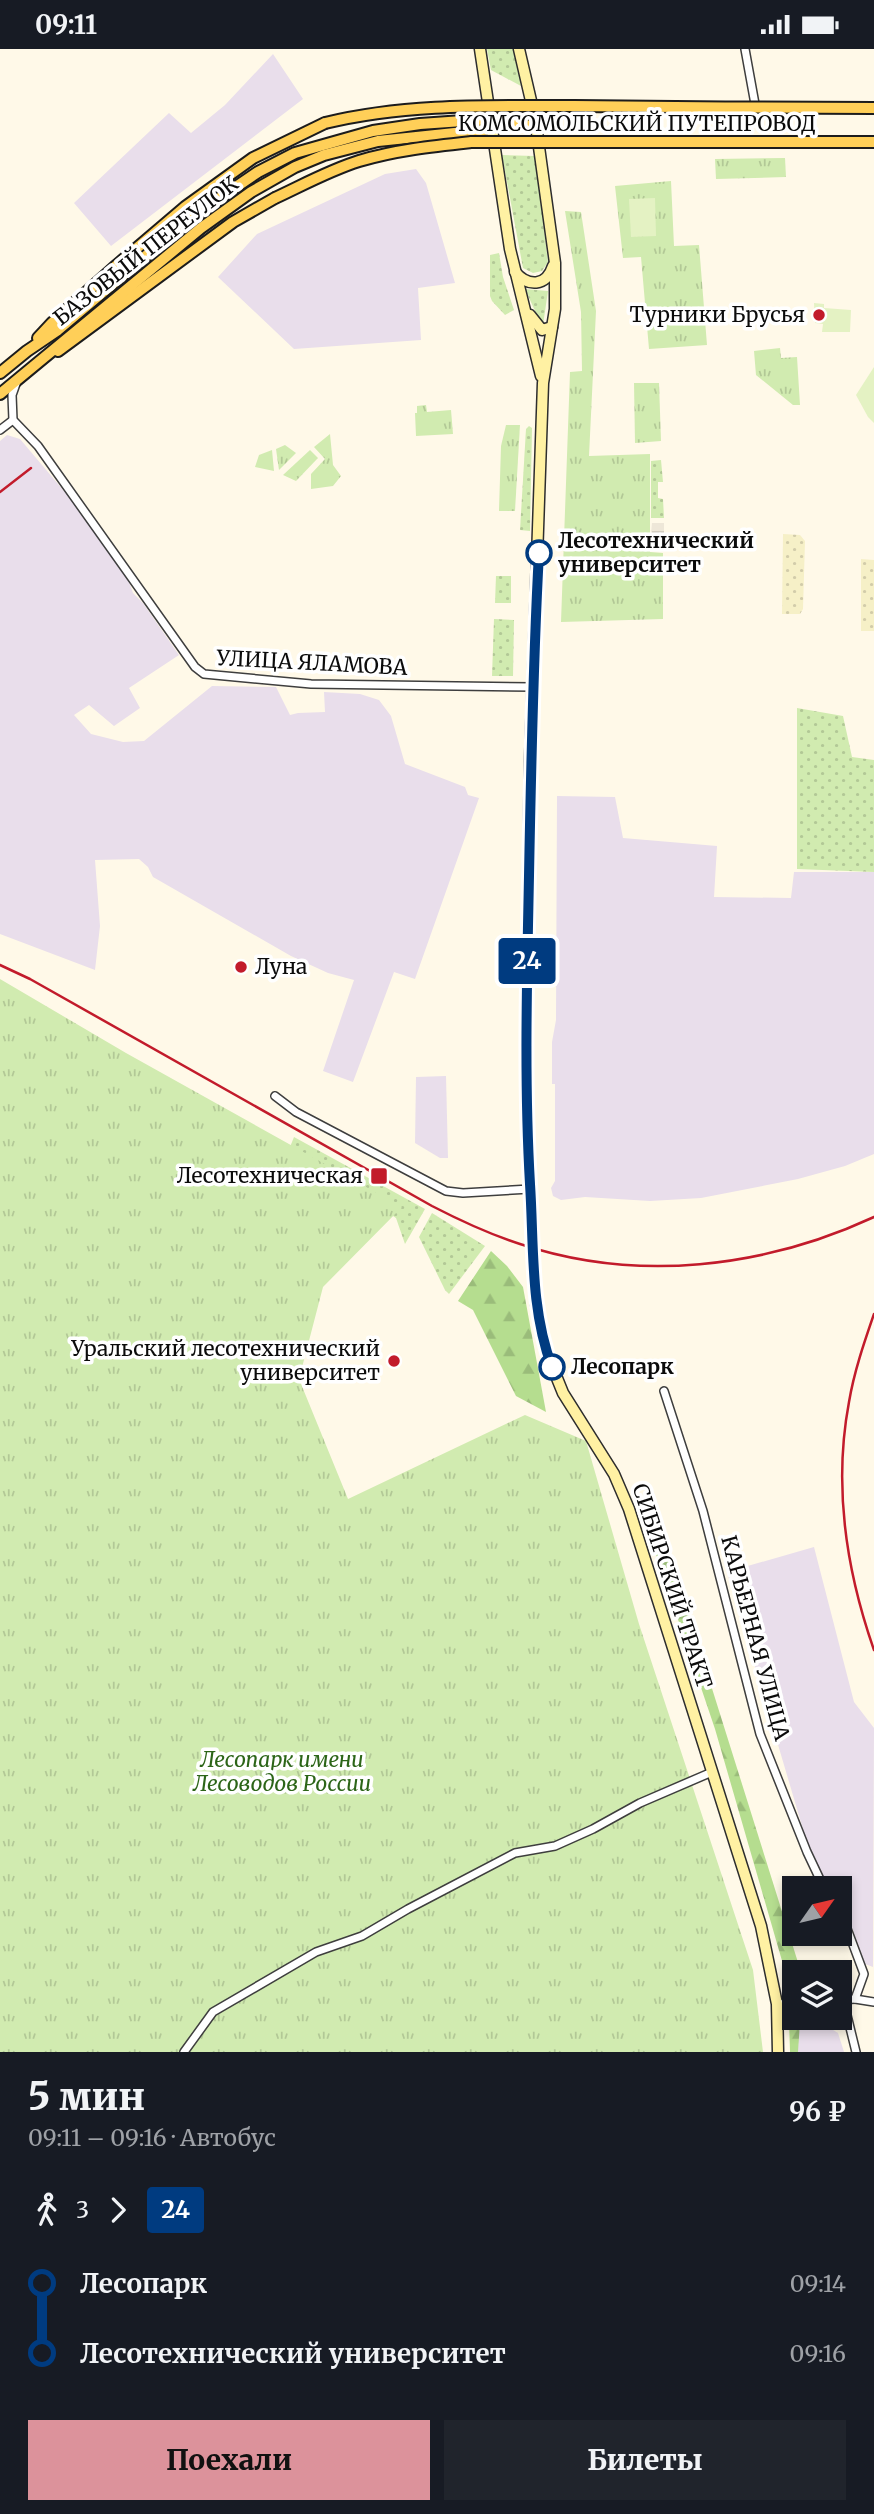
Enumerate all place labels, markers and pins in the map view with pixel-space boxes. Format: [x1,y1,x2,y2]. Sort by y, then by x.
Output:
place label: Турники Брусья [630,301,805,328]
marker: Турники Брусья [811,307,827,323]
place label: Лесотехнический университет [558,527,754,578]
marker: Лесотехнический университет [526,540,552,566]
place label: Луна [255,953,307,980]
marker: Луна [233,959,249,975]
place label: Лесотехническая [177,1162,363,1189]
marker: Лесотехническая [369,1166,389,1186]
place label: Уральский лесотехнический университет [70,1335,380,1386]
marker: Уральский лесотехнический университет [386,1353,402,1369]
place label: Лесопарк [571,1353,674,1380]
marker: Лесопарк [539,1354,565,1380]

